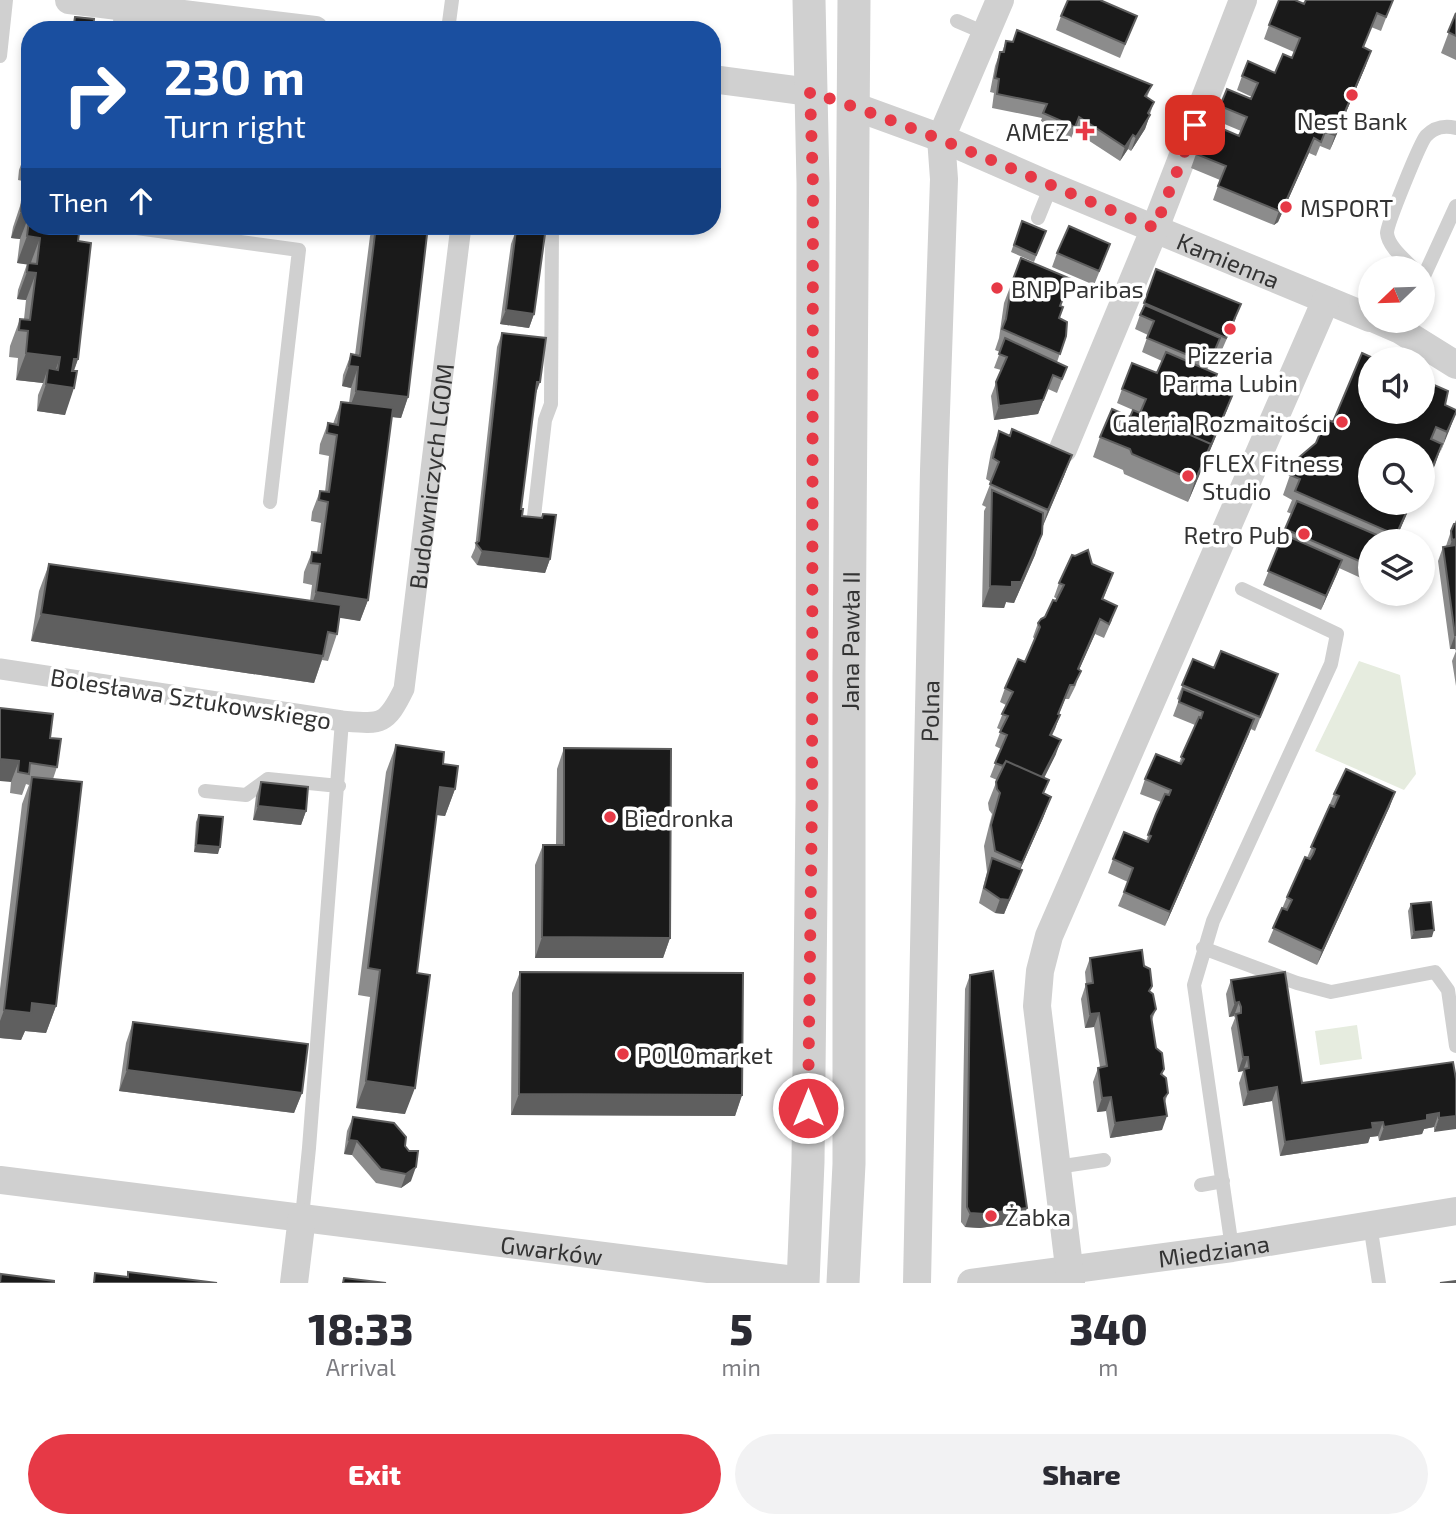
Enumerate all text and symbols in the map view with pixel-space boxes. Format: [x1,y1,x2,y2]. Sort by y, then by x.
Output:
text: 230 m [164,46,305,105]
icon: right [49,49,140,140]
marker: Nest Bank [1344,87,1360,103]
pin [1165,95,1225,155]
text: Turn right [164,106,306,144]
icon: arrive [1176,106,1214,144]
place label: Nest Bank [1297,106,1407,135]
place label: AMEZ [1006,117,1069,146]
marker: AMEZ [1075,121,1095,141]
icon: ahead [122,182,160,220]
text: Then [49,186,108,217]
place label: MSPORT [1300,193,1393,222]
marker: MSPORT [1278,199,1294,215]
street label: Kamienna [1173,225,1284,294]
north arrow [1358,256,1435,332]
map controls [1358,256,1435,606]
place label: BNP Paribas [1011,274,1144,303]
marker: BNP Paribas [989,280,1005,296]
marker: Pizzeria Parma Lubin [1222,321,1238,337]
place label: Pizzeria Parma Lubin [1162,340,1298,397]
button: sound [1358,347,1435,424]
street label: Budowniczych LGOM [402,362,458,591]
place label: Galeria Rozmaitości [1112,408,1328,437]
marker: Galeria Rozmaitości [1334,414,1350,430]
button: search [1358,438,1435,515]
place label: FLEX Fitness Studio [1202,448,1340,505]
marker: FLEX Fitness Studio [1180,468,1196,484]
place label: Retro Pub [1183,520,1290,549]
marker: Retro Pub [1296,526,1312,542]
button: layers [1358,529,1435,606]
street label: Jana Pawła II [834,571,864,711]
street label: Bolesława Sztukowskiego [49,661,333,735]
street label: Polna [914,680,944,742]
place label: Biedronka [624,803,734,832]
marker: Biedronka [602,809,618,825]
place label: POLOmarket [637,1040,773,1069]
marker: POLOmarket [615,1046,631,1062]
position arrow [771,1071,845,1145]
place label: Żabka [1005,1202,1071,1231]
marker: Żabka [983,1208,999,1224]
street label: Miedziana [1156,1228,1272,1272]
street label: Gwarków [499,1229,605,1270]
text: 18:33 [308,1303,413,1353]
text: 5 [729,1303,753,1353]
text: 340 [1069,1303,1148,1353]
text: Arrival [326,1353,396,1381]
text: min [722,1353,761,1381]
text: m [1098,1353,1118,1381]
button: Exit [28,1434,721,1514]
button: Share [735,1434,1428,1514]

